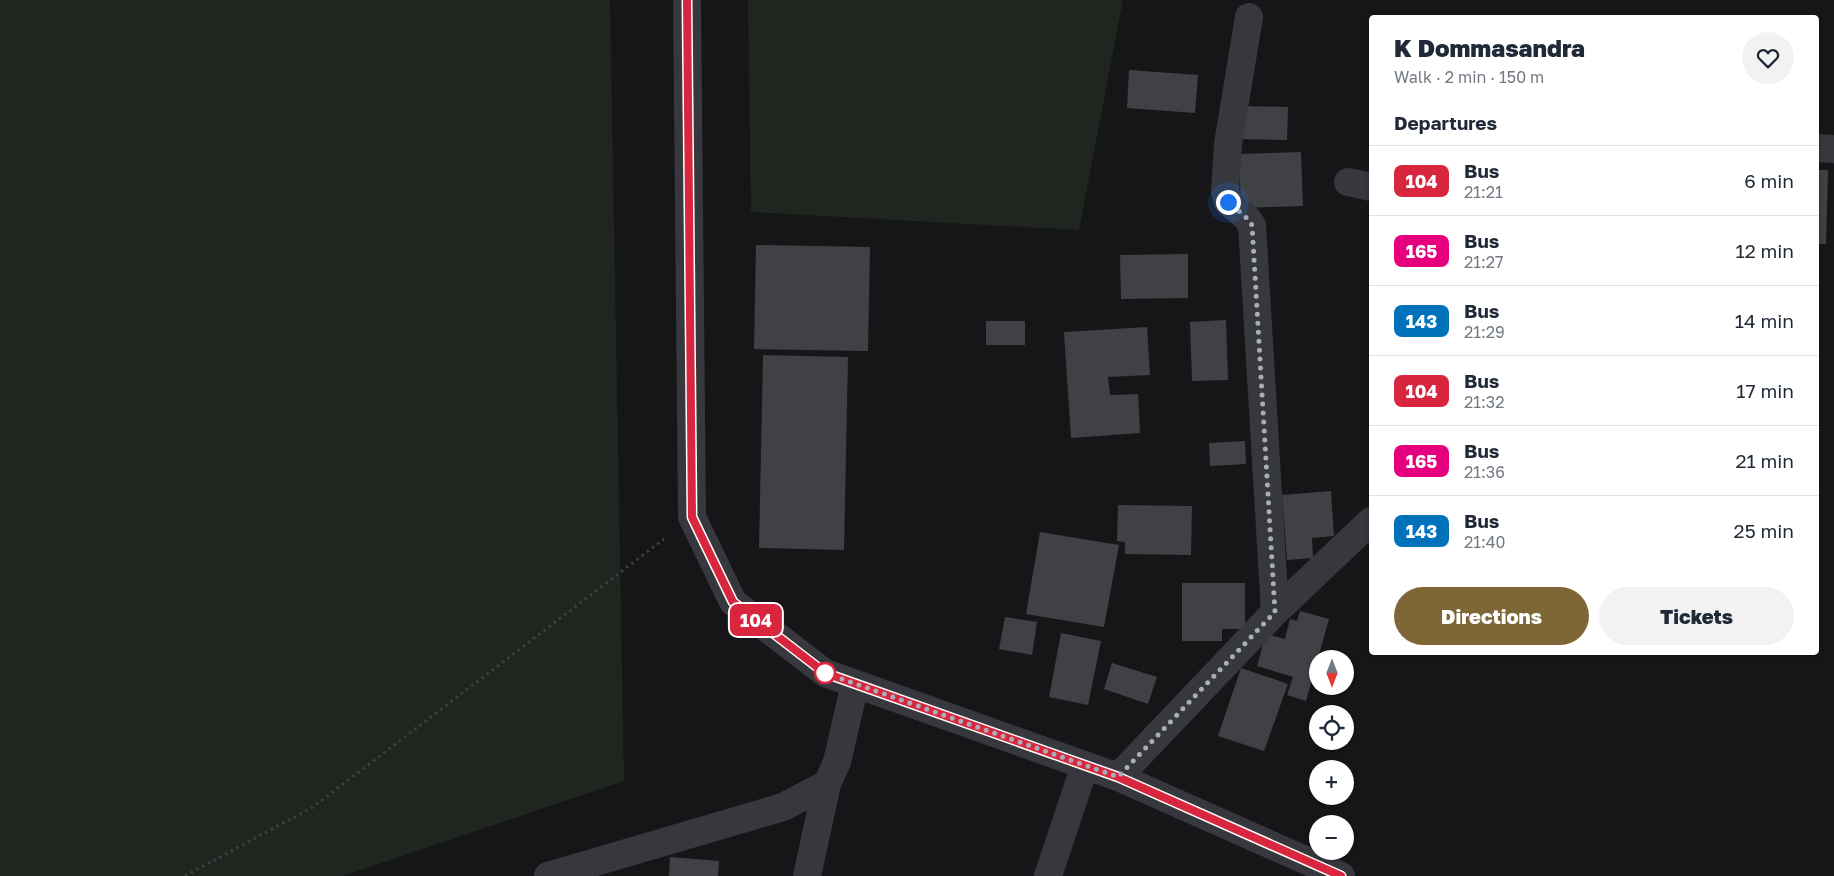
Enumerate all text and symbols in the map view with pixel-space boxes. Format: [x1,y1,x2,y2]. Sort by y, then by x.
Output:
button: heart [1742,32,1794,84]
text: K Dommasandra [1394,33,1585,62]
text: Walk · 2 min · 150 m [1394,67,1544,87]
text: Departures [1394,111,1497,134]
text: Bus [1464,159,1499,182]
text: 6 min [1744,169,1794,192]
text: 104 [1405,170,1438,192]
text: 21:21 [1464,182,1503,202]
your location [1216,190,1241,215]
text: Bus [1464,229,1499,252]
text: 12 min [1735,239,1794,262]
text: 165 [1406,240,1437,262]
text: 21:27 [1464,252,1504,272]
text: Bus [1464,299,1499,322]
text: 14 min [1735,309,1794,332]
text: 143 [1406,310,1437,332]
text: 21:29 [1464,322,1505,342]
text: Bus [1464,369,1499,392]
text: 17 min [1736,379,1794,402]
text: 104 [1405,380,1438,402]
text: 21:32 [1464,392,1504,412]
text: Bus [1464,439,1499,462]
text: 21 min [1735,449,1794,472]
text: 165 [1406,450,1437,472]
text: 21:36 [1464,462,1505,482]
text: Bus [1464,509,1499,532]
text: 25 min [1734,519,1794,542]
text: 143 [1406,520,1437,542]
text: 21:40 [1464,532,1506,552]
button: Directions [1394,587,1589,645]
button: Tickets [1599,587,1794,645]
line badge: 104 [727,604,785,636]
text: 104 [740,609,772,631]
north arrow [1309,650,1354,695]
map controls [1309,650,1354,860]
unlabelled marker [814,662,836,684]
button: locate [1309,705,1354,750]
button: + [1309,760,1354,805]
button: − [1309,815,1354,860]

